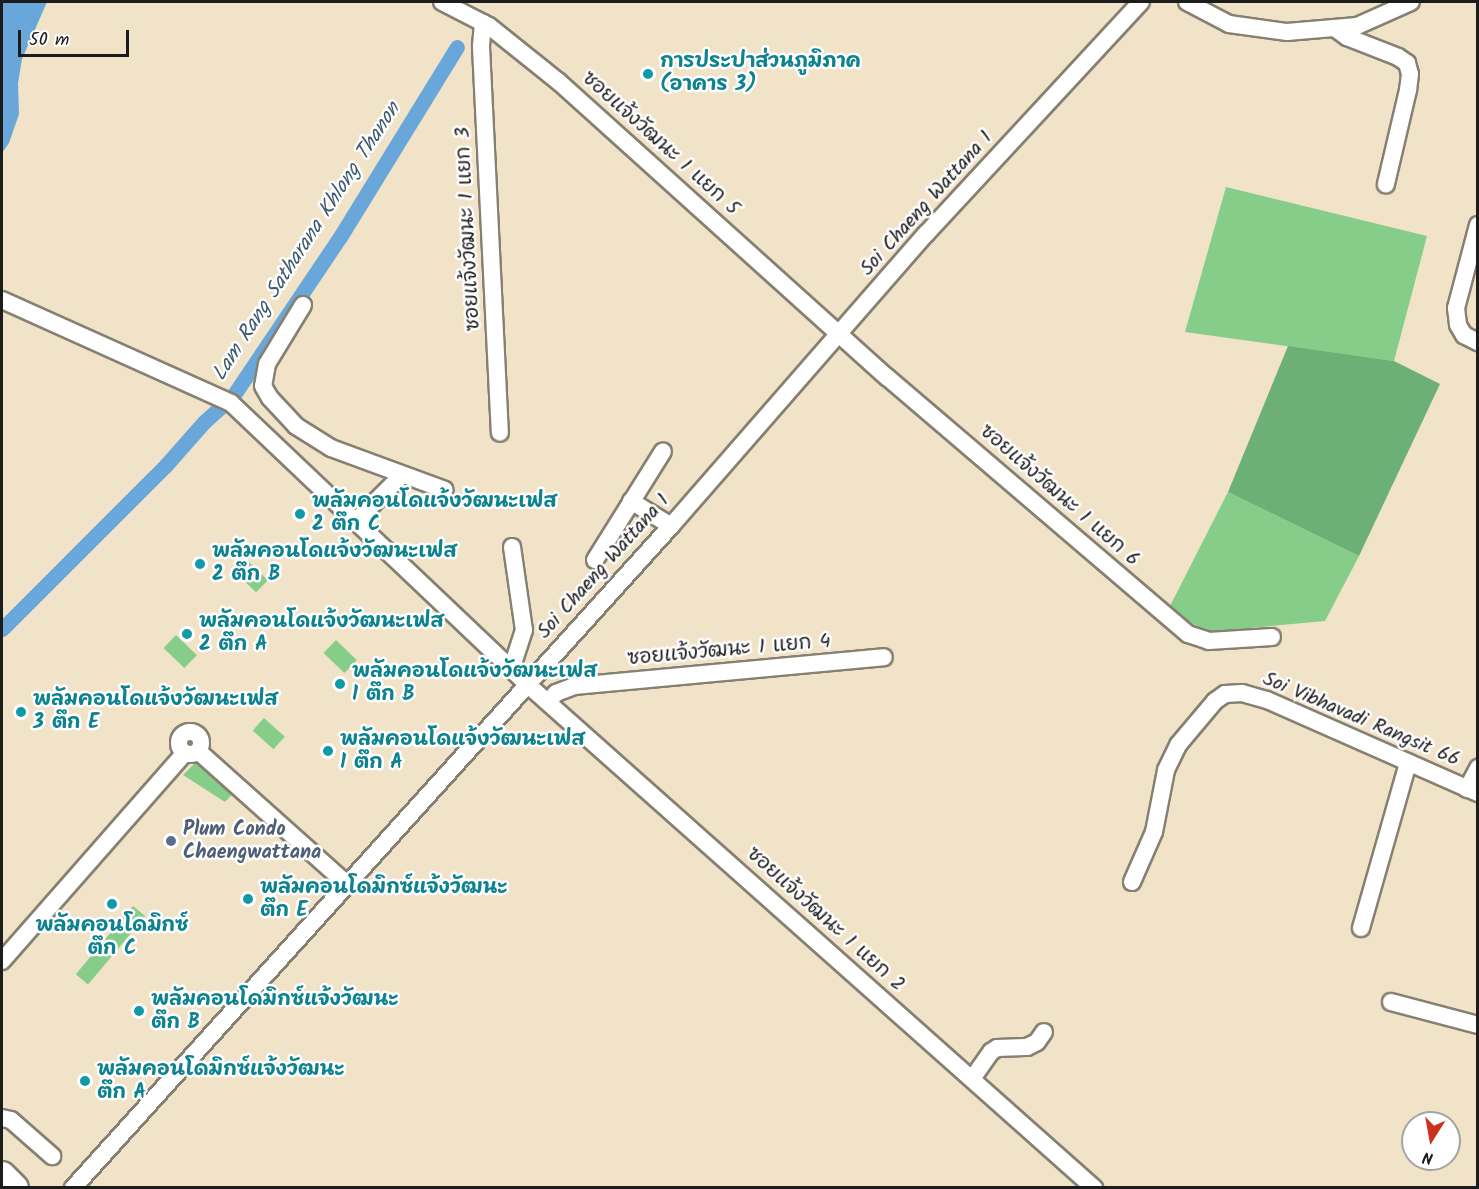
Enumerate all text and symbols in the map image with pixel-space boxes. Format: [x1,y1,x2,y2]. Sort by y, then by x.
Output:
scale bar [21,18,132,56]
text: 50 m [29,26,69,55]
place label: การประปาส่วนภูมิภาค (อาคาร 3) [660,51,861,98]
street label: ซอยแจ้งวัฒนะ 1 แยก 5 [576,67,744,221]
marker: การประปาส่วนภูมิภาค (อาคาร 3) [641,67,655,81]
water label: Lam Rang Satharana Khlong Thanon [207,98,407,386]
street label: ซอยแจ้งวัฒนะ 1 แยก 3 [452,126,486,332]
street label: Soi Chaeng Wattana 1 [856,127,998,281]
street label: ซอยแจ้งวัฒนะ 1 แยก 6 [974,420,1144,572]
place label: พลัมคอนโดแจ้งวัฒนะเฟส 2 ตึก C [312,490,556,537]
street label: Soi Chaeng Wattana 1 [533,490,675,644]
marker: พลัมคอนโดแจ้งวัฒนะเฟส 2 ตึก C [293,507,307,521]
place label: พลัมคอนโดแจ้งวัฒนะเฟส 2 ตึก B [212,540,456,587]
marker: พลัมคอนโดแจ้งวัฒนะเฟส 2 ตึก B [193,557,207,571]
place label: พลัมคอนโดแจ้งวัฒนะเฟส 2 ตึก A [199,610,443,657]
marker: พลัมคอนโดแจ้งวัฒนะเฟส 2 ตึก A [180,627,194,641]
street label: ซอยแจ้งวัฒนะ 1 แยก 4 [626,630,832,672]
place label: พลัมคอนโดแจ้งวัฒนะเฟส 1 ตึก B [352,660,596,707]
street label: Soi Vibhavadi Rangsit 66 [1259,668,1463,772]
marker: พลัมคอนโดแจ้งวัฒนะเฟส 1 ตึก B [333,677,347,691]
place label: พลัมคอนโดแจ้งวัฒนะเฟส 3 ตึก E [33,688,277,735]
marker: พลัมคอนโดแจ้งวัฒนะเฟส 3 ตึก E [14,705,28,719]
place label: พลัมคอนโดแจ้งวัฒนะเฟส 1 ตึก A [340,728,584,775]
marker: พลัมคอนโดแจ้งวัฒนะเฟส 1 ตึก A [321,744,335,758]
place label: Plum Condo Chaengwattana [183,818,321,865]
marker: Plum Condo Chaengwattana [164,834,178,848]
street label: ซอยแจ้งวัฒนะ 1 แยก 2 [741,843,909,997]
place label: พลัมคอนโดมิกซ์แจ้งวัฒนะ ตึก E [260,876,507,923]
marker: พลัมคอนโดมิกซ์แจ้งวัฒนะ ตึก E [241,892,255,906]
marker: พลัมคอนโดมิกซ์ ตึก C [105,897,119,911]
place label: พลัมคอนโดมิกซ์ ตึก C [36,914,188,961]
place label: พลัมคอนโดมิกซ์แจ้งวัฒนะ ตึก B [151,988,398,1035]
marker: พลัมคอนโดมิกซ์แจ้งวัฒนะ ตึก B [132,1004,146,1018]
place label: พลัมคอนโดมิกซ์แจ้งวัฒนะ ตึก A [97,1058,344,1105]
marker: พลัมคอนโดมิกซ์แจ้งวัฒนะ ตึก A [78,1074,92,1088]
north arrow [1401,1111,1461,1171]
text: N [1421,1144,1435,1170]

